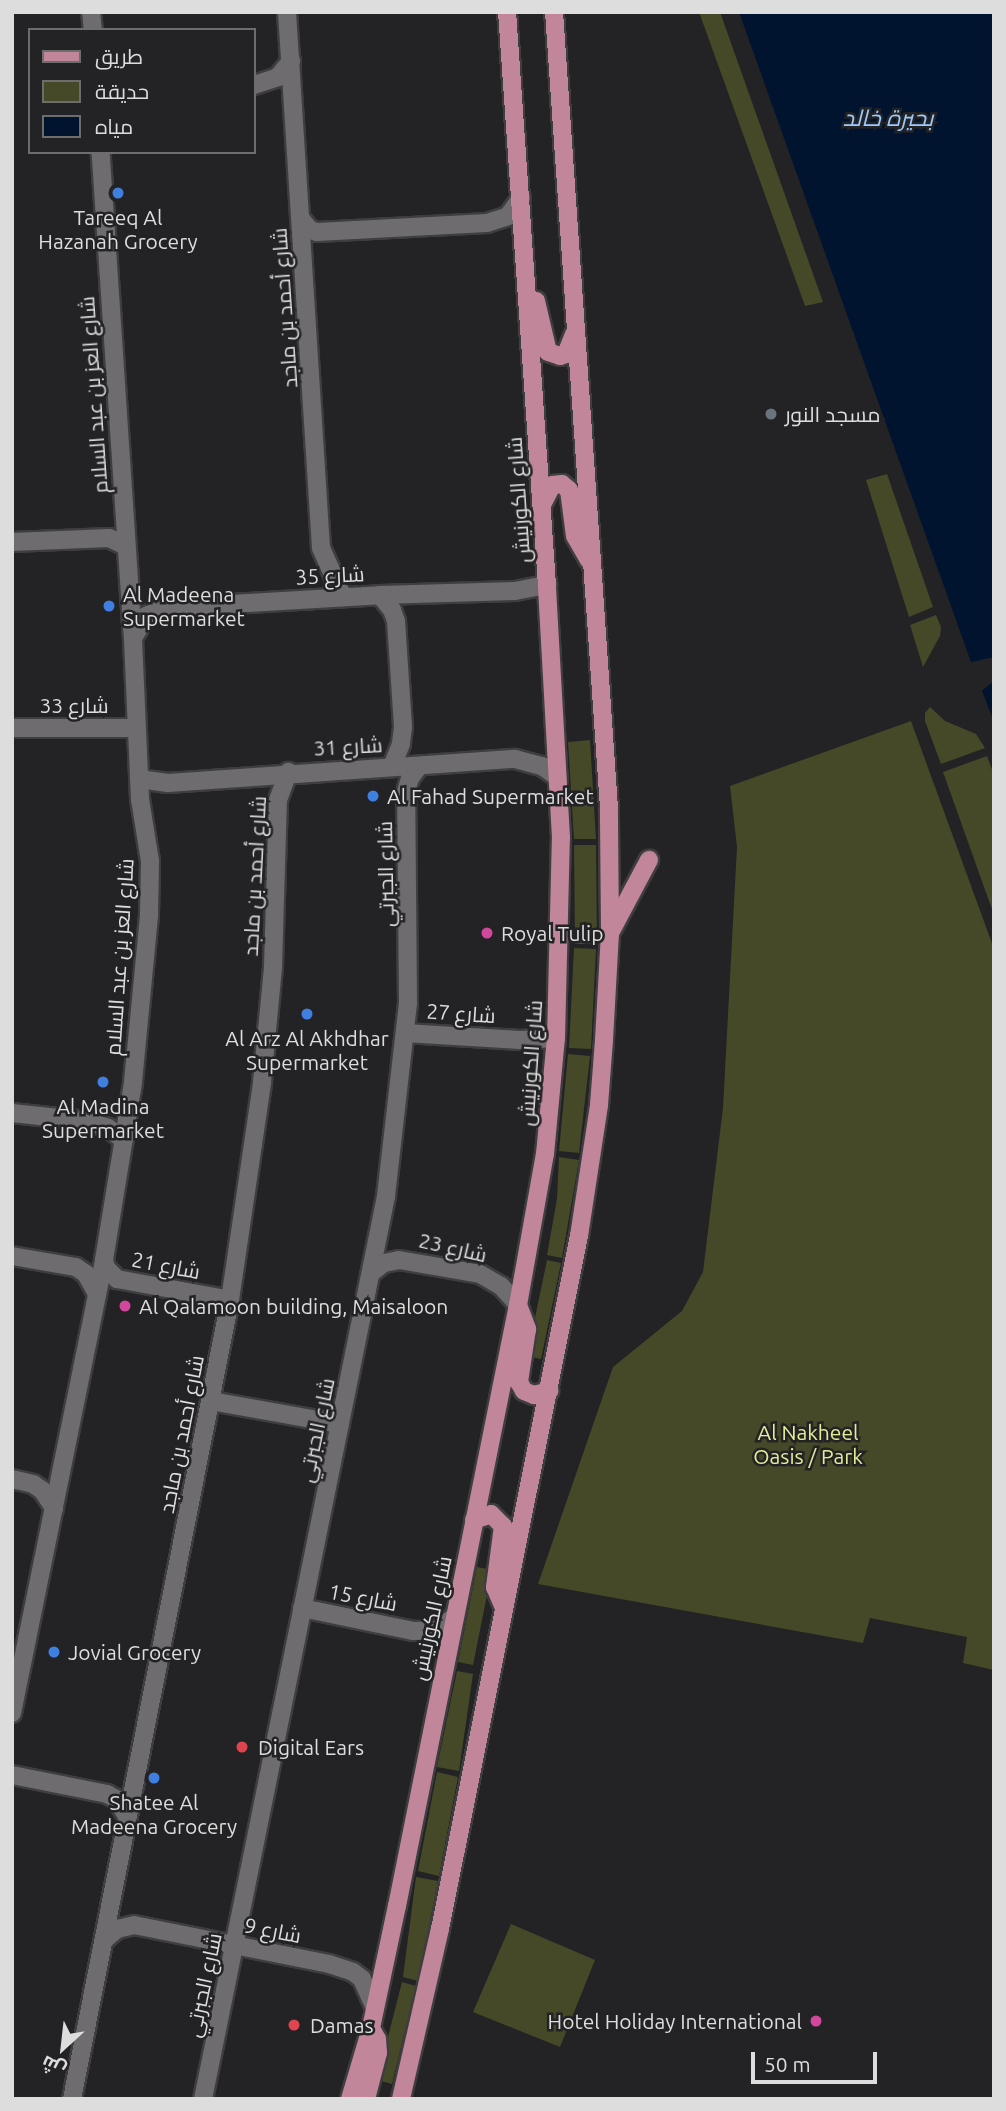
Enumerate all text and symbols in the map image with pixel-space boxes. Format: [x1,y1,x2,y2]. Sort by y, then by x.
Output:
legend [28,28,256,154]
text: طريق [95,44,143,68]
text: حديقة [95,79,149,103]
water label: بحيرة خالد [843,104,933,132]
text: مياه [95,114,133,138]
marker: Tareeq Al Hazanah Grocery [110,185,126,201]
place label: Tareeq Al Hazanah Grocery [38,204,198,254]
street label: شارع أحمد بن ماجد [266,227,302,389]
street label: شارع العز بن عبد السلام [74,295,112,495]
place label: مسجد النور [785,401,881,427]
marker: مسجد النور [763,406,779,422]
street label: شارع الكورنيش [501,436,535,564]
street label: شارع 35 [295,561,365,589]
place label: Al Madeena Supermarket [123,581,245,631]
marker: Al Madeena Supermarket [101,598,117,614]
street label: شارع 33 [39,692,109,718]
street label: شارع 31 [313,732,383,760]
place label: Al Fahad Supermarket [387,783,594,809]
marker: Al Fahad Supermarket [365,788,381,804]
street label: شارع أحمد بن ماجد [237,795,271,957]
street label: شارع الجبرتي [371,821,399,927]
street label: شارع العز بن عبد السلام [100,857,138,1057]
place label: Royal Tulip [501,920,603,946]
marker: Royal Tulip [479,925,495,941]
street label: شارع 27 [426,998,496,1028]
street label: شارع الكورنيش [513,999,547,1127]
marker: Al Arz Al Akhdhar Supermarket [299,1006,315,1022]
place label: Al Arz Al Akhdhar Supermarket [225,1025,389,1075]
marker: Al Madina Supermarket [95,1074,111,1090]
place label: Al Madina Supermarket [42,1093,164,1143]
street label: شارع 23 [416,1227,490,1267]
street label: شارع 21 [130,1246,202,1284]
place label: Al Qalamoon building, Maisaloon [139,1293,448,1319]
marker: Al Qalamoon building, Maisaloon [117,1298,133,1314]
street label: شارع أحمد بن ماجد [153,1353,209,1515]
street label: شارع الجبرتي [293,1375,339,1485]
park label: Al Nakheel Oasis / Park [753,1419,863,1469]
street label: شارع الكورنيش [406,1554,456,1682]
street label: شارع 15 [327,1578,399,1616]
place label: Jovial Grocery [68,1639,201,1665]
marker: Jovial Grocery [46,1644,62,1660]
place label: Digital Ears [258,1734,364,1760]
marker: Digital Ears [232,1737,252,1757]
marker: Shatee Al Madeena Grocery [146,1770,162,1786]
place label: Shatee Al Madeena Grocery [71,1789,237,1839]
street label: شارع 9 [242,1912,304,1948]
street label: شارع الجبرتي [180,1930,226,2040]
place label: Hotel Holiday International [548,2008,802,2034]
place label: Damas [310,2012,374,2038]
north arrow [28,2013,98,2083]
marker: Hotel Holiday International [808,2013,824,2029]
marker: Damas [284,2015,304,2035]
scale bar [754,2038,880,2082]
text: ش [38,2051,69,2082]
text: 50 m [764,2052,811,2076]

